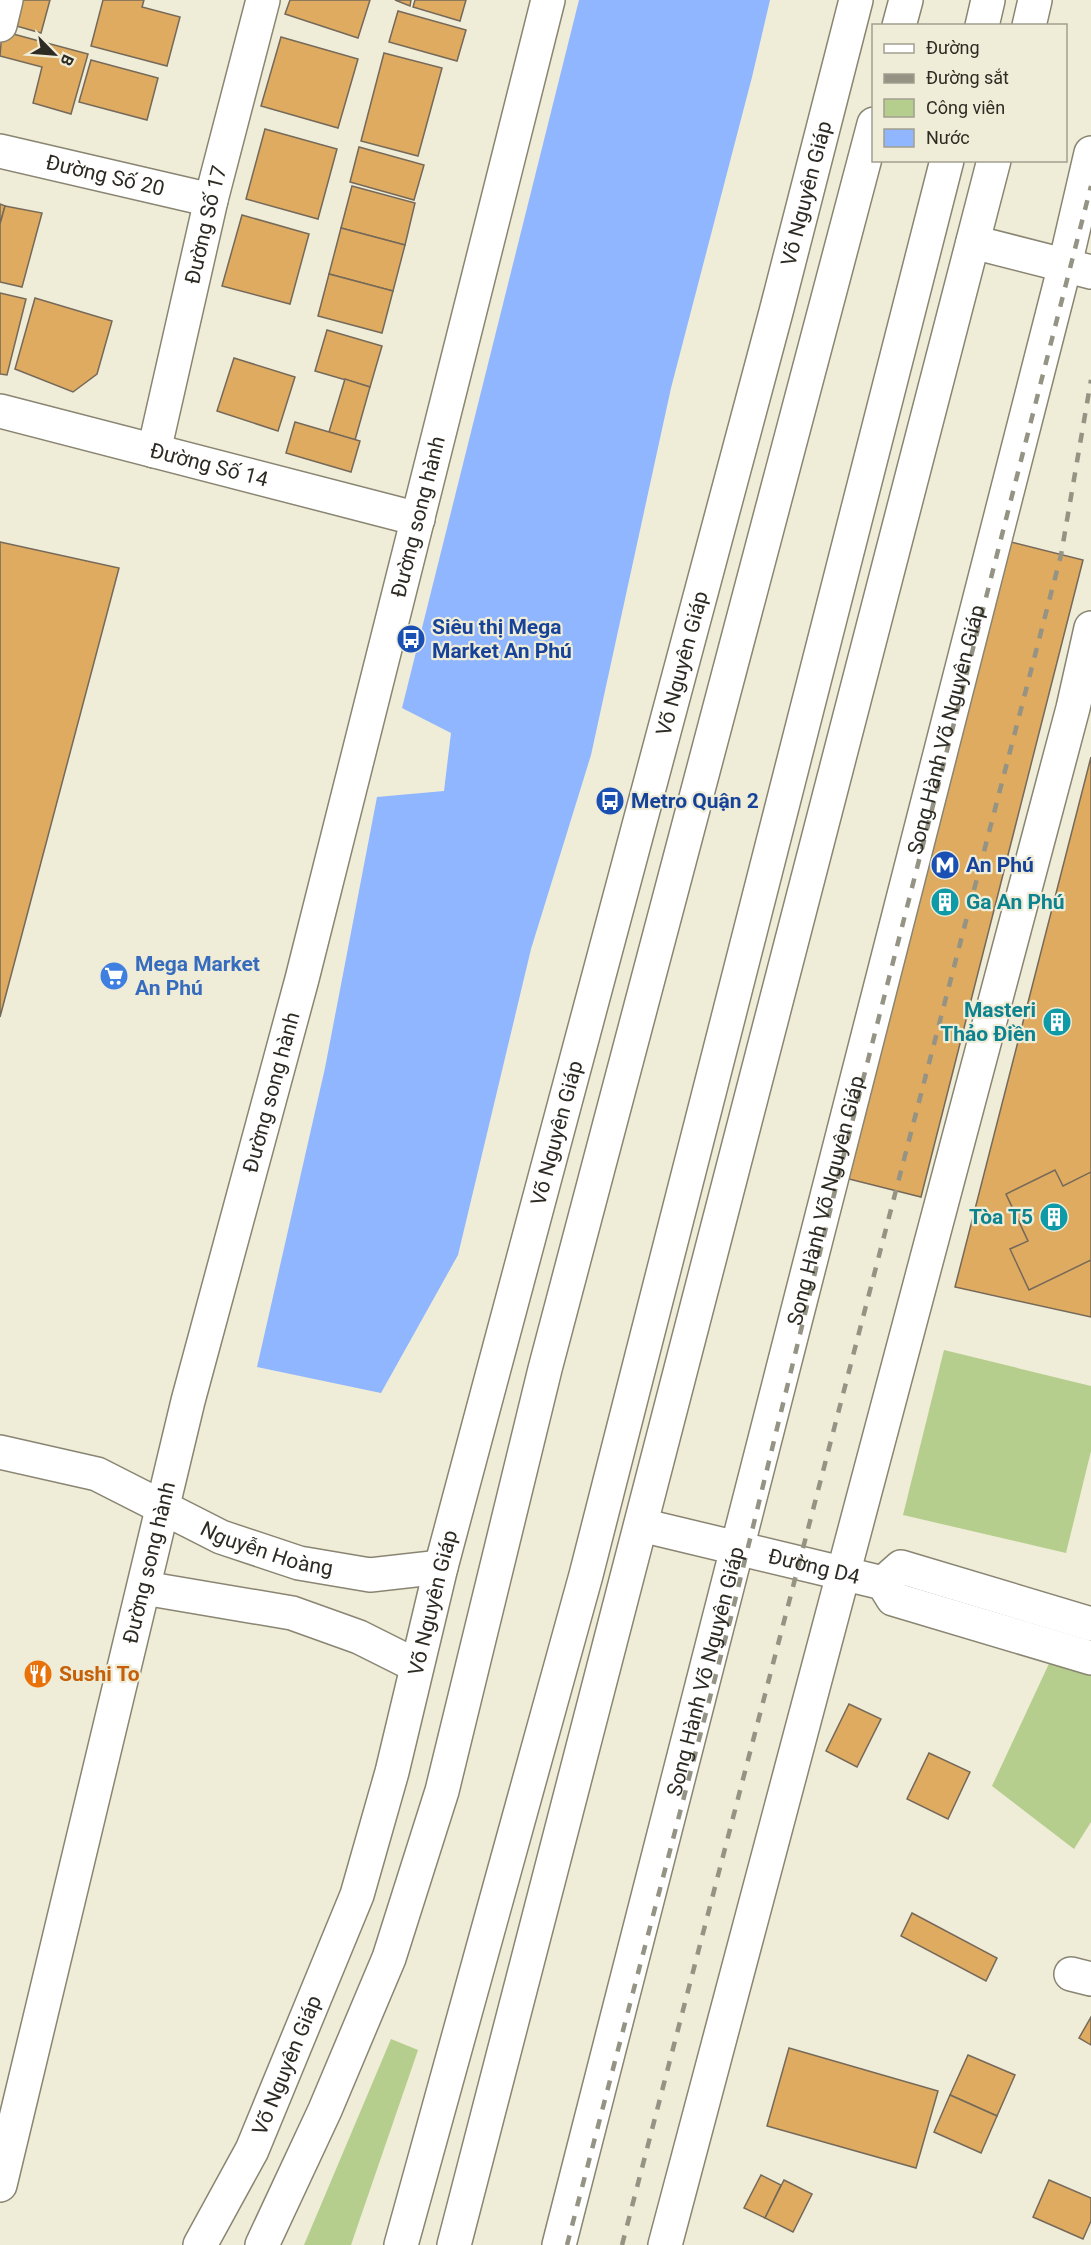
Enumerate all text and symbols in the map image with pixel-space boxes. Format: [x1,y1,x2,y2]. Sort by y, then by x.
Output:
north arrow [24,24,84,84]
legend [872,24,1067,162]
text: Đường [926,37,980,58]
text: B [56,51,78,69]
text: Đường sắt [926,67,1009,88]
text: Công viên [926,97,1005,118]
street label: Võ Nguyên Giáp [776,118,836,269]
text: Nước [926,127,970,148]
street label: Đường Số 20 [44,150,167,201]
street label: Đường Số 17 [180,163,231,286]
street label: Đường song hành [386,434,450,600]
street label: Đường Số 14 [148,438,271,492]
street label: Võ Nguyên Giáp [651,588,713,738]
street label: Song Hành Võ Nguyên Giáp [903,602,990,857]
place label: Siêu thị Mega Market An Phú [432,615,572,663]
bus stop icon: Siêu thị Mega Market An Phú [395,623,427,655]
bus stop icon: Metro Quận 2 [594,785,626,817]
place label: Metro Quận 2 [631,789,759,813]
metro station icon: An Phú [929,849,961,881]
place label: An Phú [966,853,1034,877]
building icon: Ga An Phú [929,886,961,918]
place label: Ga An Phú [966,890,1065,914]
place label: Mega Market An Phú [135,952,260,1000]
supermarket icon: Mega Market An Phú [98,960,130,992]
place label: Masteri Thảo Điền [940,998,1036,1046]
building icon: Masteri Thảo Điền [1041,1006,1073,1038]
street label: Đường song hành [238,1009,305,1175]
street label: Võ Nguyên Giáp [526,1058,588,1208]
street label: Song Hành Võ Nguyên Giáp [782,1073,869,1328]
building icon: Tòa T5 [1038,1201,1070,1233]
place label: Tòa T5 [969,1205,1033,1229]
street label: Đường song hành [118,1479,180,1646]
street label: Nguyễn Hoàng [196,1517,335,1581]
street label: Võ Nguyên Giáp [403,1527,462,1678]
street label: Song Hành Võ Nguyên Giáp [662,1544,749,1799]
street label: Đường D4 [766,1544,862,1589]
restaurant icon: Sushi To [22,1658,54,1690]
place label: Sushi To [59,1662,140,1686]
street label: Võ Nguyên Giáp [247,1992,326,2139]

